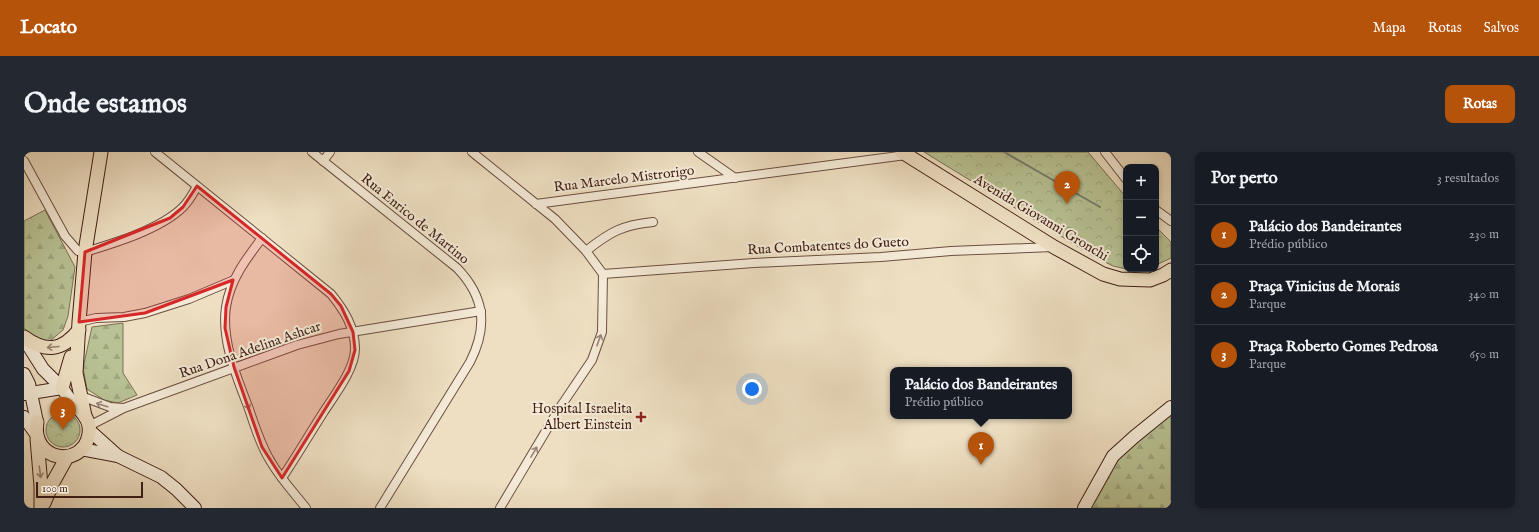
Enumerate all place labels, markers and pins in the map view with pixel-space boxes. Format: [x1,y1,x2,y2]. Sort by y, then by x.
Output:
pin: 2 [1054,171,1080,204]
pin: 3 [50,397,76,430]
place label: Hospital Israelita Albert Einstein [532,400,633,434]
marker: Hospital Israelita Albert Einstein [635,411,647,423]
pin: 1 [968,432,994,465]

